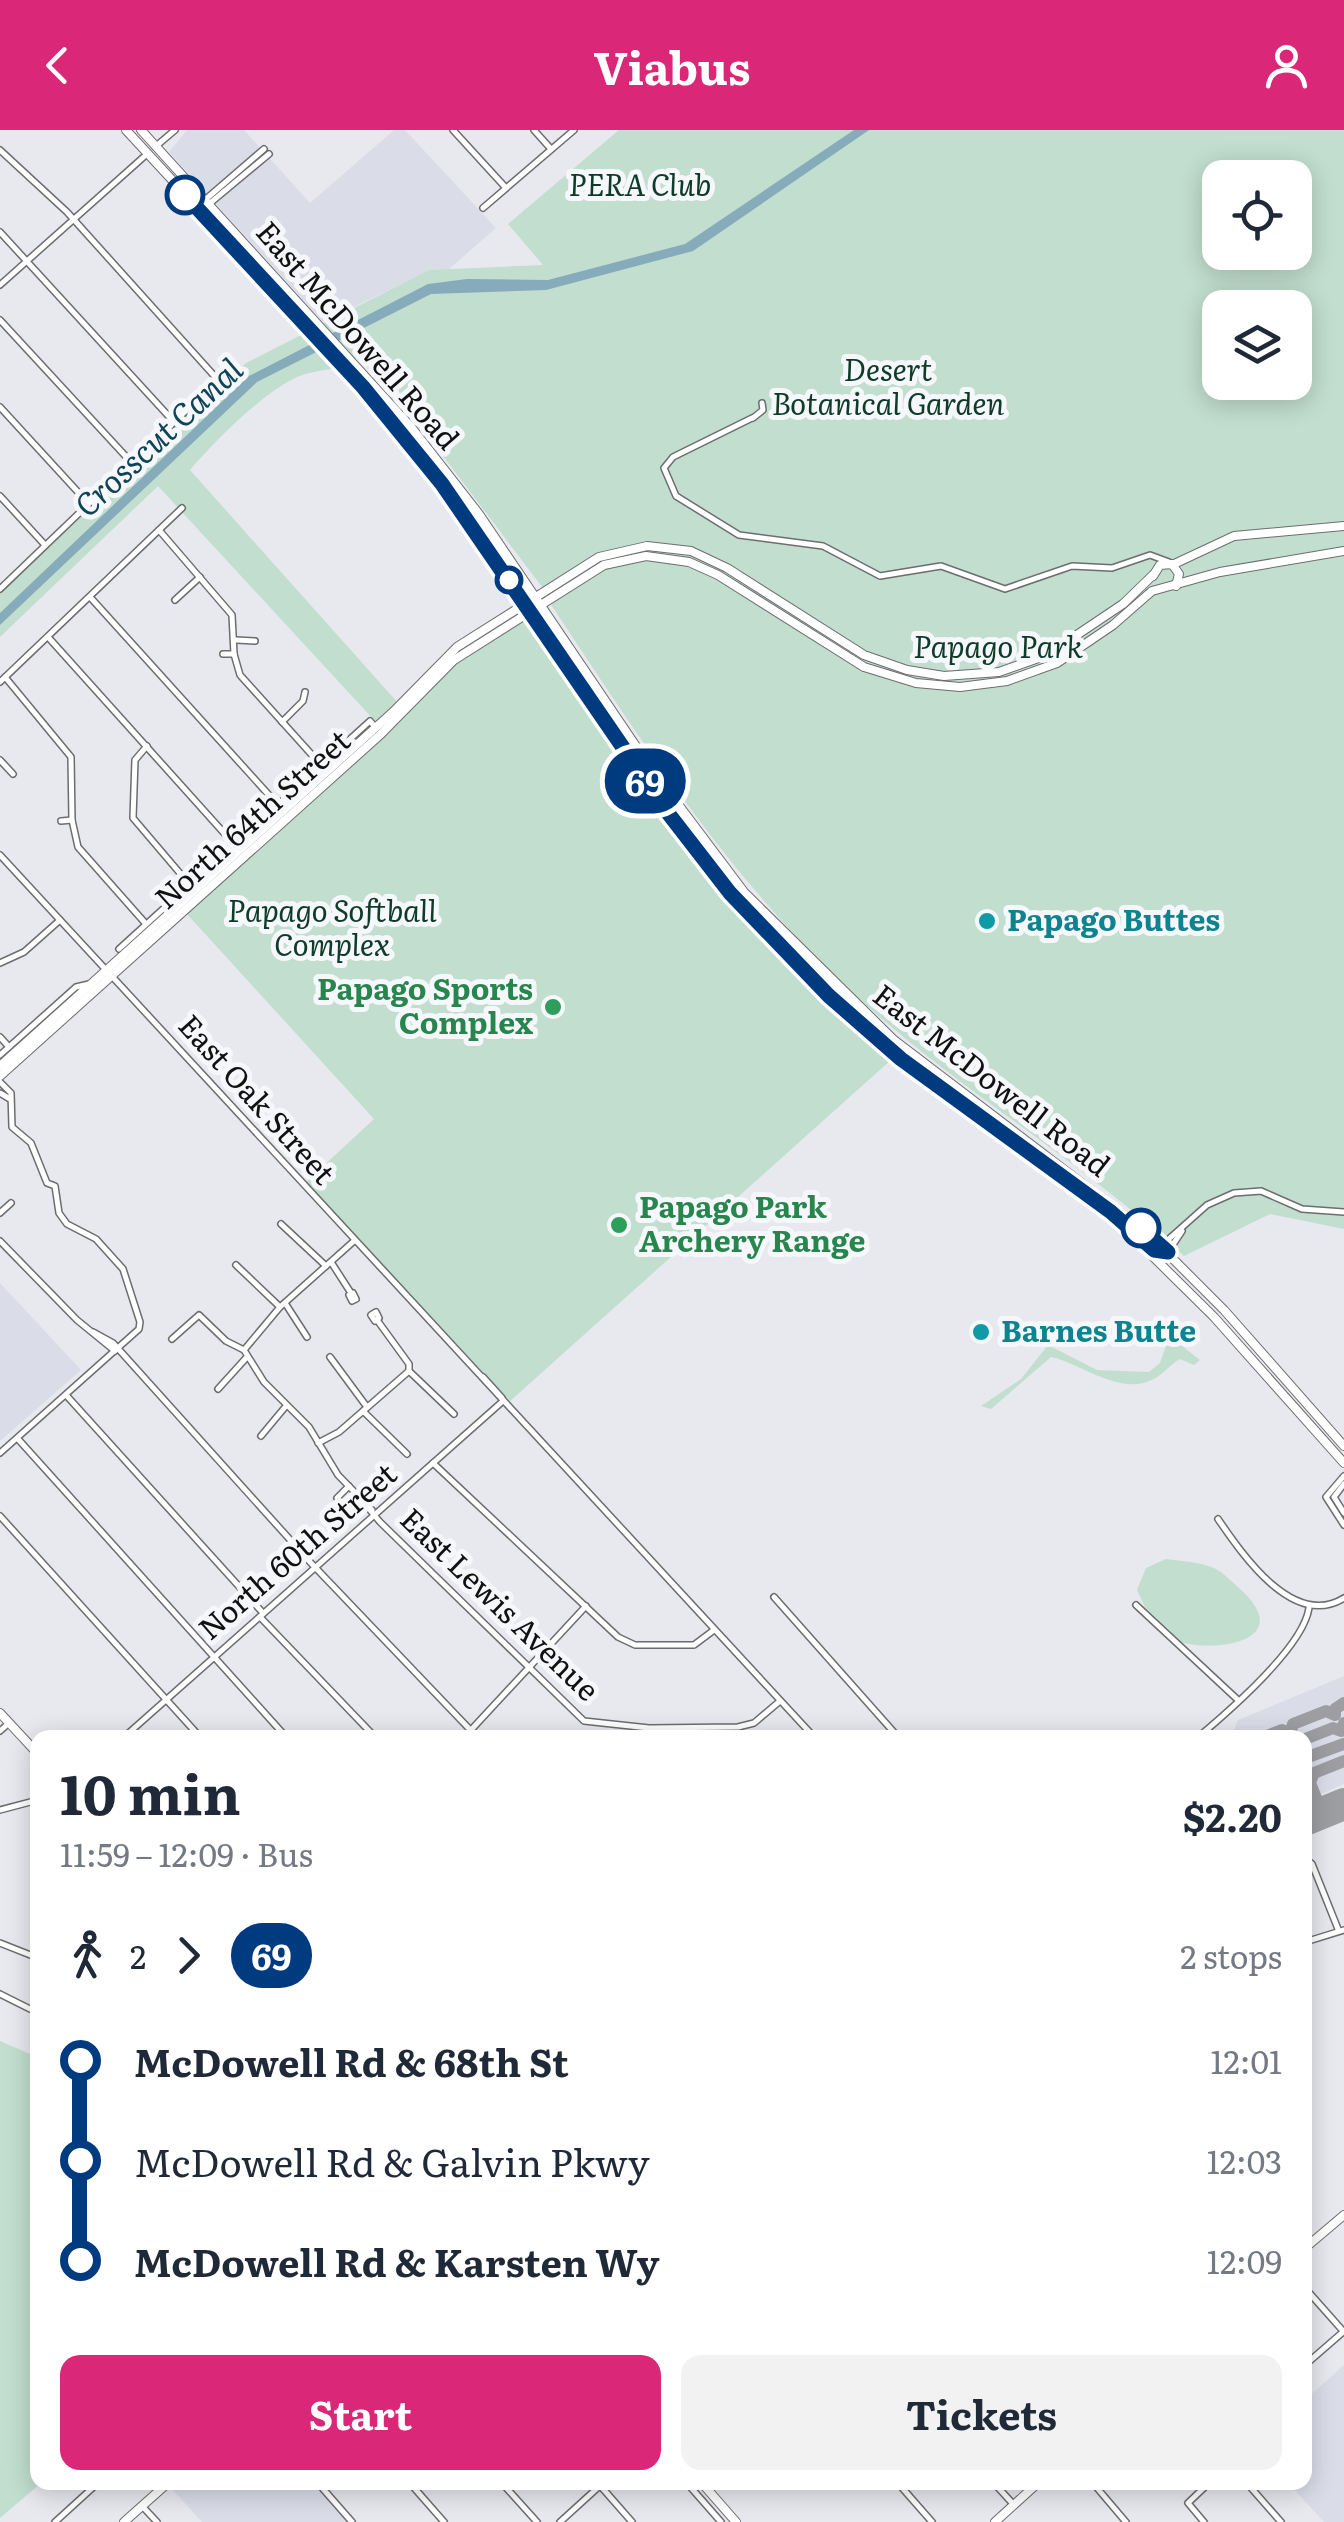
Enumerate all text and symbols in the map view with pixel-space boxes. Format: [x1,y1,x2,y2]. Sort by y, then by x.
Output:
text: Viabus [594,32,750,99]
icon: back [30,38,85,93]
icon: person [1259,38,1314,93]
map controls [1202,160,1312,400]
button: locate [1202,160,1312,270]
park label: PERA Club [568,161,712,205]
unlabelled marker [166,176,204,214]
street label: East McDowell Road [247,210,471,458]
button: layers [1202,290,1312,400]
water label: Crosscut Canal [62,345,252,526]
park label: Desert Botanical Garden [772,346,1004,424]
unlabelled marker [496,567,522,593]
park label: Papago Park [913,623,1083,667]
street label: North 64th Street [144,718,358,918]
line badge: 69 [600,748,690,814]
text: 69 [625,755,665,807]
park label: Papago Softball Complex [227,887,437,965]
place label: Papago Buttes [1007,896,1220,940]
marker: Papago Buttes [976,910,998,932]
place label: Papago Sports Complex [317,965,533,1043]
street label: East McDowell Road [865,972,1121,1185]
marker: Papago Sports Complex [542,996,564,1018]
street label: East Oak Street [170,1003,347,1193]
place label: Papago Park Archery Range [639,1183,865,1261]
unlabelled marker [1122,1209,1160,1247]
marker: Papago Park Archery Range [608,1214,630,1236]
place label: Barnes Butte [1001,1307,1196,1351]
marker: Barnes Butte [970,1321,992,1343]
street label: North 60th Street [187,1451,405,1648]
street label: East Lewis Avenue [392,1496,610,1709]
text: 10 min [60,1750,241,1832]
text: $2.20 [1183,1787,1282,1844]
text: 11:59 – 12:09 · Bus [60,1829,313,1877]
icon: walk [60,1928,115,1983]
icon: forward [161,1928,216,1983]
text: 69 [251,1929,292,1981]
text: 2 [130,1931,146,1979]
text: 2 stops [1180,1931,1282,1979]
text: McDowell Rd & 68th St [134,2032,569,2089]
text: 12:01 [1211,2036,1282,2084]
text: McDowell Rd & Galvin Pkwy [134,2132,650,2189]
text: 12:03 [1207,2136,1282,2184]
text: McDowell Rd & Karsten Wy [134,2232,659,2289]
text: 12:09 [1207,2236,1282,2284]
button: Start [60,2355,661,2470]
button: Tickets [681,2355,1282,2470]

